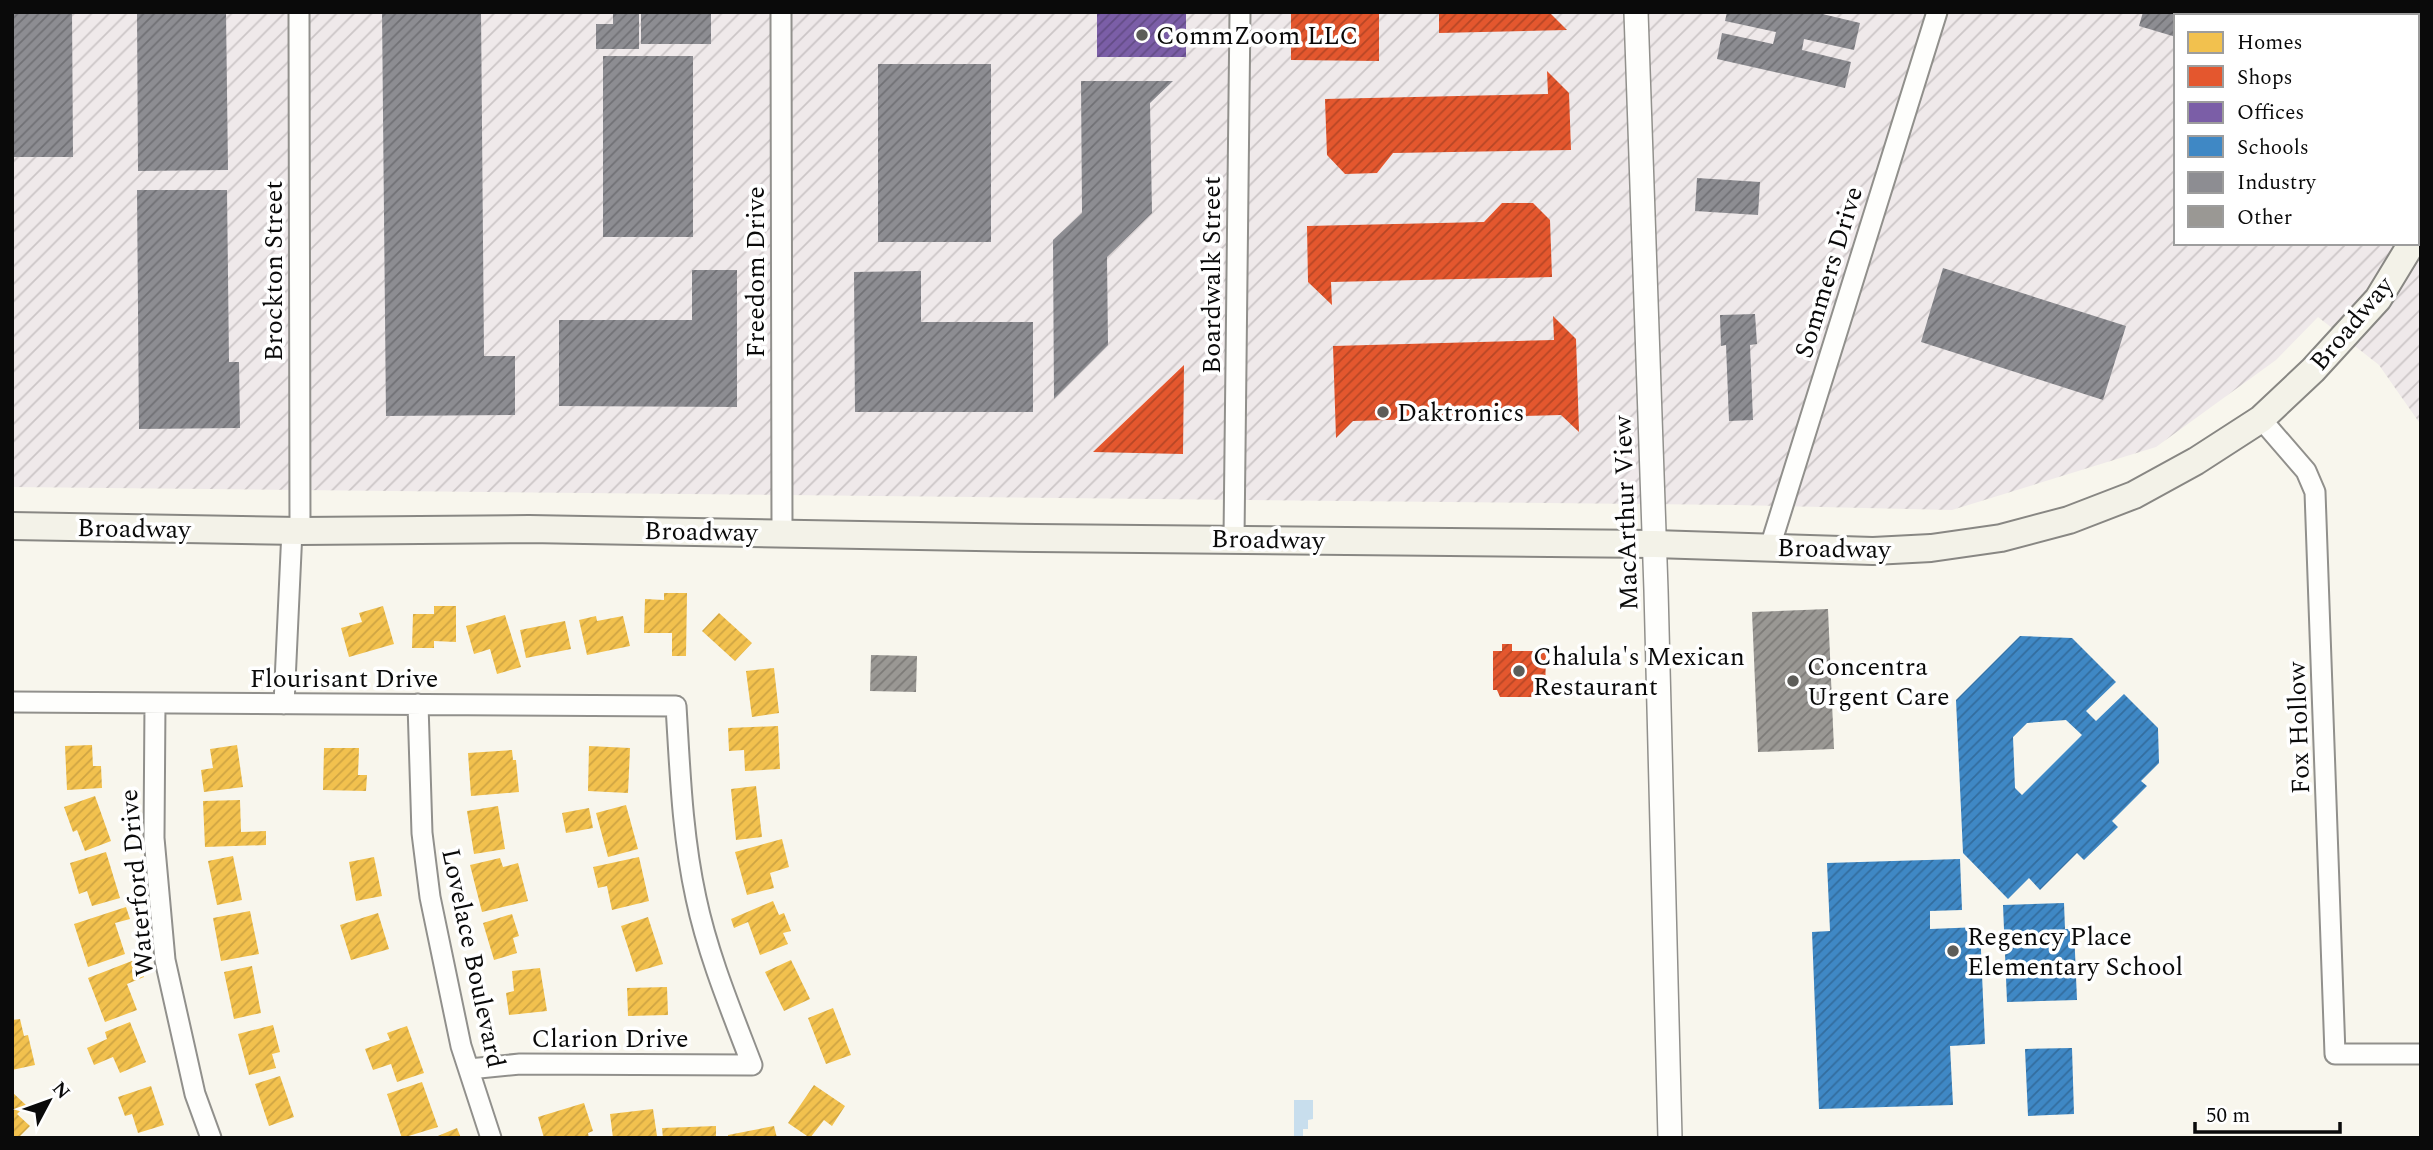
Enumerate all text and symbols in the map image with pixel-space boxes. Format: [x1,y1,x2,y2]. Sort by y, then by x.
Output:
legend [2174,14,2419,245]
place label: CommZoom LLC [1156,16,1358,56]
marker: CommZoom LLC [1134,27,1150,43]
text: Homes [2237,27,2303,59]
text: Shops [2237,62,2293,94]
text: Offices [2237,97,2304,129]
text: Schools [2237,132,2309,164]
text: Industry [2237,167,2317,199]
street label: Boardwalk Street [1192,176,1232,374]
street label: Brockton Street [254,180,294,362]
street label: Sommers Drive [1784,182,1874,363]
street label: Freedom Drive [736,186,776,358]
text: Other [2237,202,2292,234]
street label: Broadway [2300,266,2405,380]
place label: Daktronics [1397,393,1524,433]
marker: Daktronics [1375,404,1391,420]
street label: MacArthur View [1603,413,1649,611]
street label: Broadway [77,508,193,550]
street label: Broadway [644,511,760,553]
street label: Broadway [1211,519,1327,561]
street label: Broadway [1777,528,1893,570]
place label: Chalula's Mexican Restaurant [1533,637,1745,707]
place label: Concentra Urgent Care [1807,647,1950,717]
street label: Flourisant Drive [250,659,438,699]
street label: Fox Hollow [2277,660,2321,795]
marker: Chalula's Mexican Restaurant [1511,663,1527,679]
marker: Concentra Urgent Care [1785,673,1801,689]
street label: Waterford Drive [109,788,165,978]
street label: Lovelace Boulevard [430,845,516,1072]
place label: Regency Place Elementary School [1967,917,2183,987]
marker: Regency Place Elementary School [1945,943,1961,959]
street label: Clarion Drive [531,1019,689,1059]
north arrow [14,1066,84,1136]
text: N [45,1075,77,1106]
scale bar [2195,1090,2340,1134]
text: 50 m [2206,1100,2250,1132]

